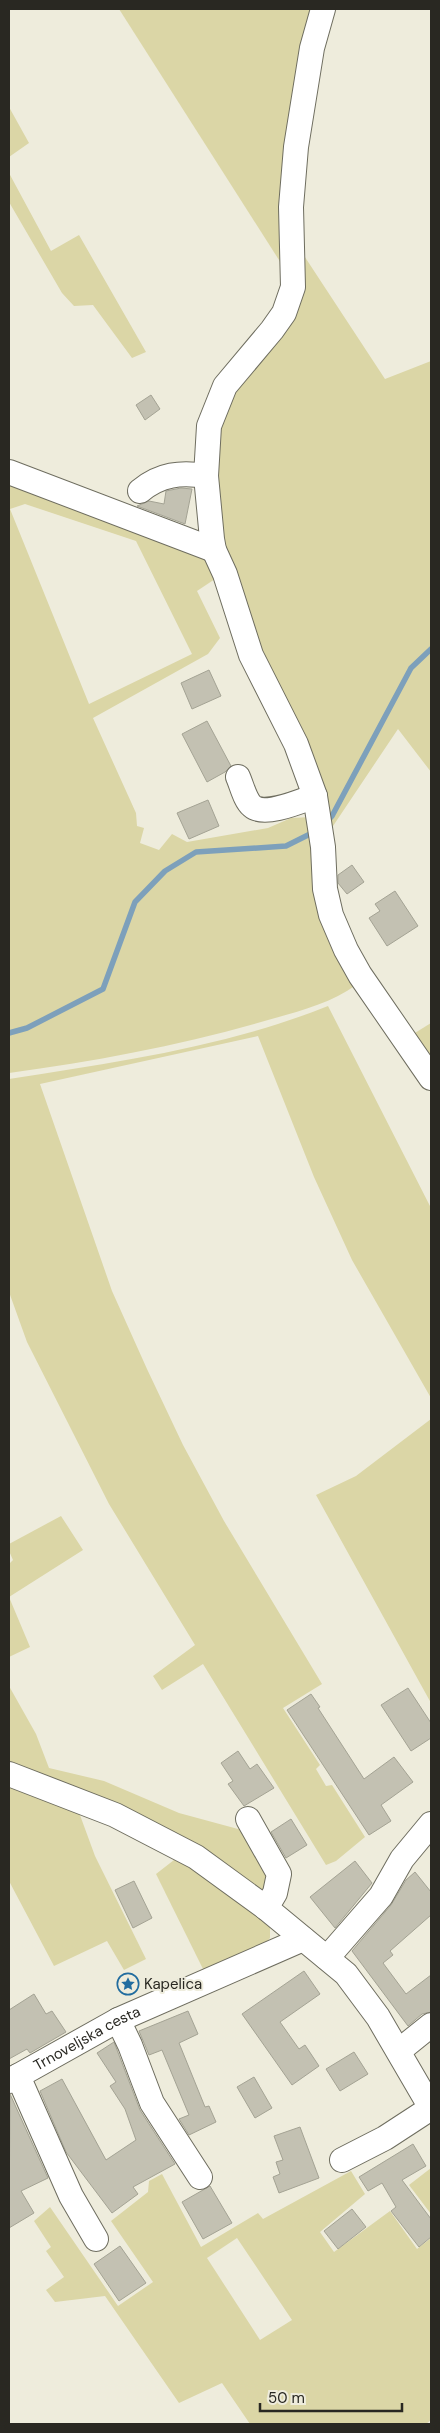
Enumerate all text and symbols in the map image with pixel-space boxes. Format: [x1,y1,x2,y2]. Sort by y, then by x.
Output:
place icon: Kapelica [116,1972,140,1996]
place label: Kapelica [144,1974,202,1994]
street label: Trnoveljska cesta [30,2001,144,2075]
scale bar [260,2380,402,2412]
text: 50 m [268,2388,305,2408]

